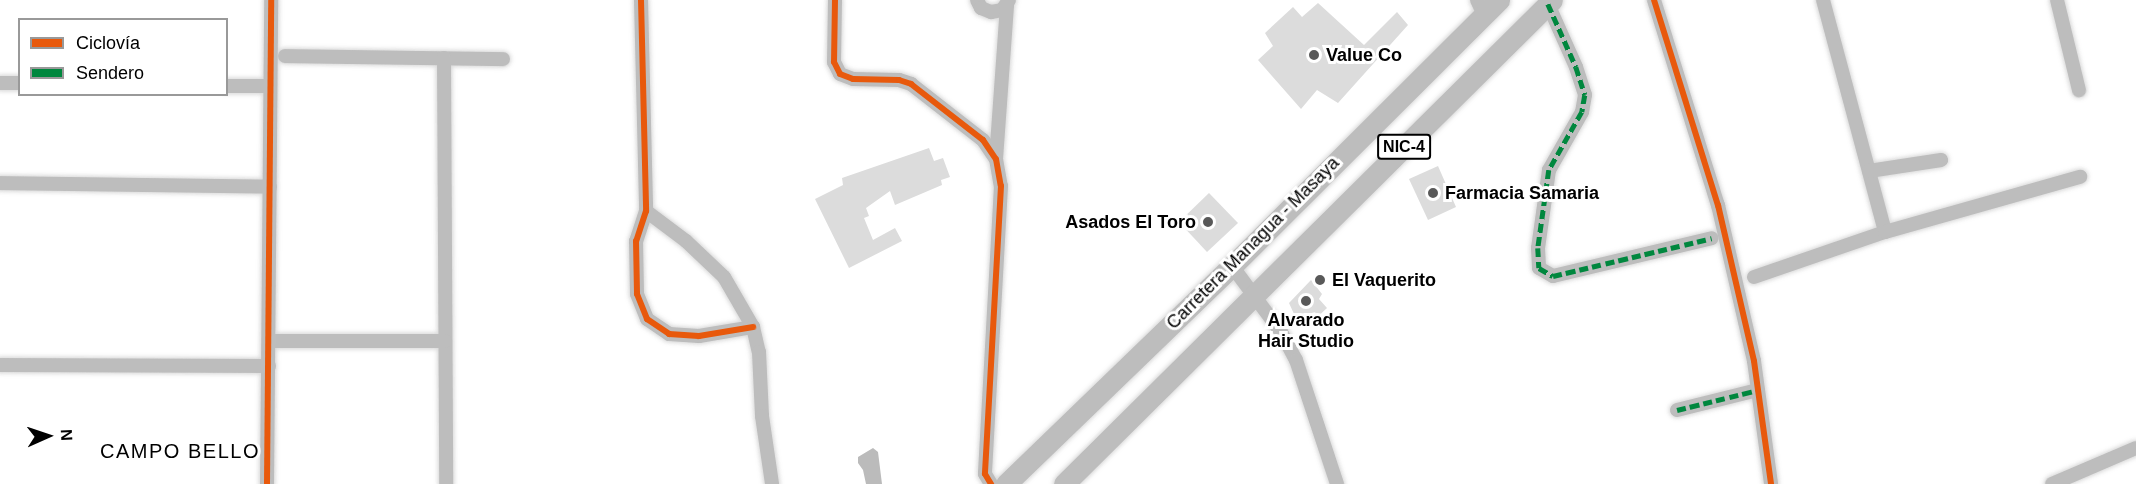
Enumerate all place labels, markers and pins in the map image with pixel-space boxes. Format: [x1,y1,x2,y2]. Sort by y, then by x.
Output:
place label: Value Co [1326,44,1402,66]
marker: Value Co [1307,48,1321,62]
place label: Farmacia Samaria [1445,182,1599,204]
marker: Farmacia Samaria [1426,186,1440,200]
place label: Asados El Toro [1065,211,1196,233]
marker: Asados El Toro [1201,215,1215,229]
place label: El Vaquerito [1332,269,1436,291]
marker: El Vaquerito [1313,273,1327,287]
marker: Alvarado Hair Studio [1299,294,1313,308]
place label: Alvarado Hair Studio [1258,310,1354,352]

